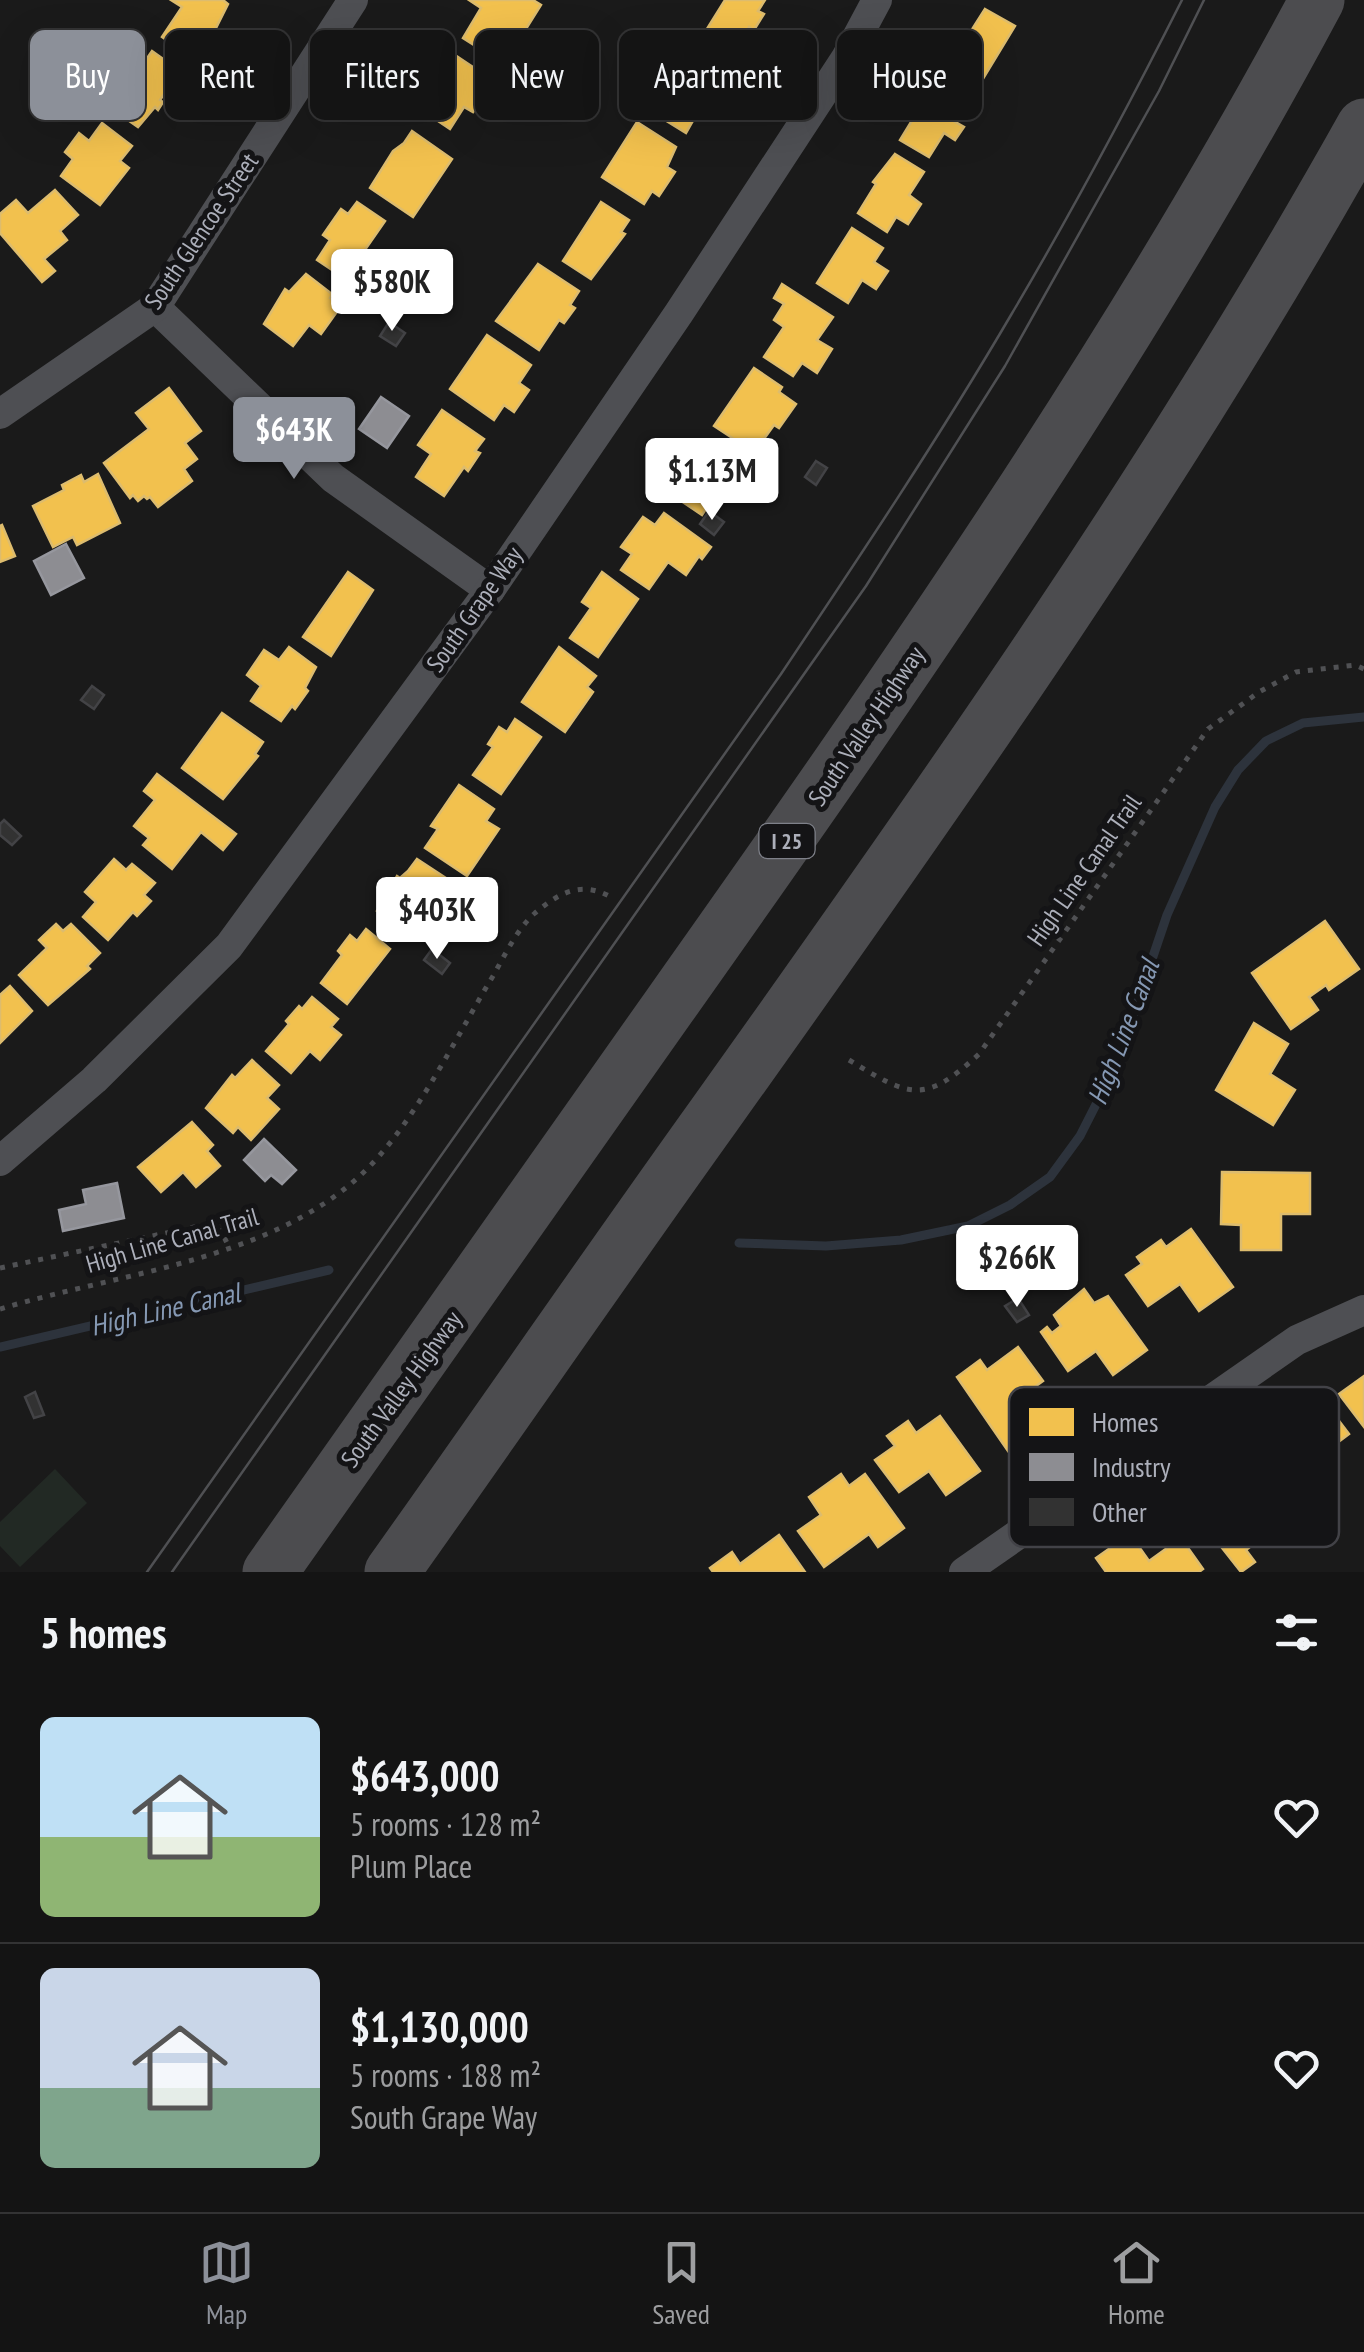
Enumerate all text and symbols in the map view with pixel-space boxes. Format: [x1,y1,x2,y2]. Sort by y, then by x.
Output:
chip: Buy [30,30,145,120]
chip: Rent [165,30,290,120]
chip: Filters [310,30,455,120]
chip: New [475,30,599,120]
chip: Apartment [619,30,817,120]
chip: House [837,30,982,120]
street label: South Glencoe Street [137,147,265,315]
pin: $580K [322,249,462,334]
text: $580K [353,260,431,302]
pin: $643K [224,397,364,482]
text: $643K [255,408,333,450]
pin: $1.13M [631,438,793,523]
text: $1.13M [667,449,757,491]
street label: South Grape Way [419,539,529,678]
street label: South Valley Highway [801,640,932,812]
street label: High Line Canal Trail [1020,788,1148,952]
road number: I 25 [760,824,814,858]
pin: $403K [367,877,507,962]
text: $403K [398,888,476,930]
water label: High Line Canal [1078,952,1168,1110]
street label: High Line Canal Trail [82,1200,262,1280]
pin: $266K [947,1225,1087,1310]
text: $266K [978,1236,1056,1278]
water label: High Line Canal [86,1273,246,1344]
street label: South Valley Highway [333,1304,469,1474]
legend [1009,1387,1339,1547]
text: Homes [1092,1403,1158,1440]
text: Industry [1092,1448,1171,1485]
text: Other [1092,1493,1147,1530]
text: 5 homes [40,1605,167,1660]
icon: filters [1269,1605,1324,1660]
text: $643,000 [350,1748,500,1803]
icon: home [120,1757,240,1877]
icon: heart [1269,1790,1324,1845]
text: 5 rooms · 128 m² [350,1803,541,1845]
text: Plum Place [350,1845,472,1887]
text: $1,130,000 [350,1999,529,2054]
icon: home [120,2008,240,2128]
icon: heart [1269,2041,1324,2096]
text: 5 rooms · 188 m² [350,2054,541,2096]
text: South Grape Way [350,2096,537,2138]
tab: Map [199,2235,254,2332]
tab: Saved [652,2235,710,2332]
tab: Home [1108,2235,1165,2332]

